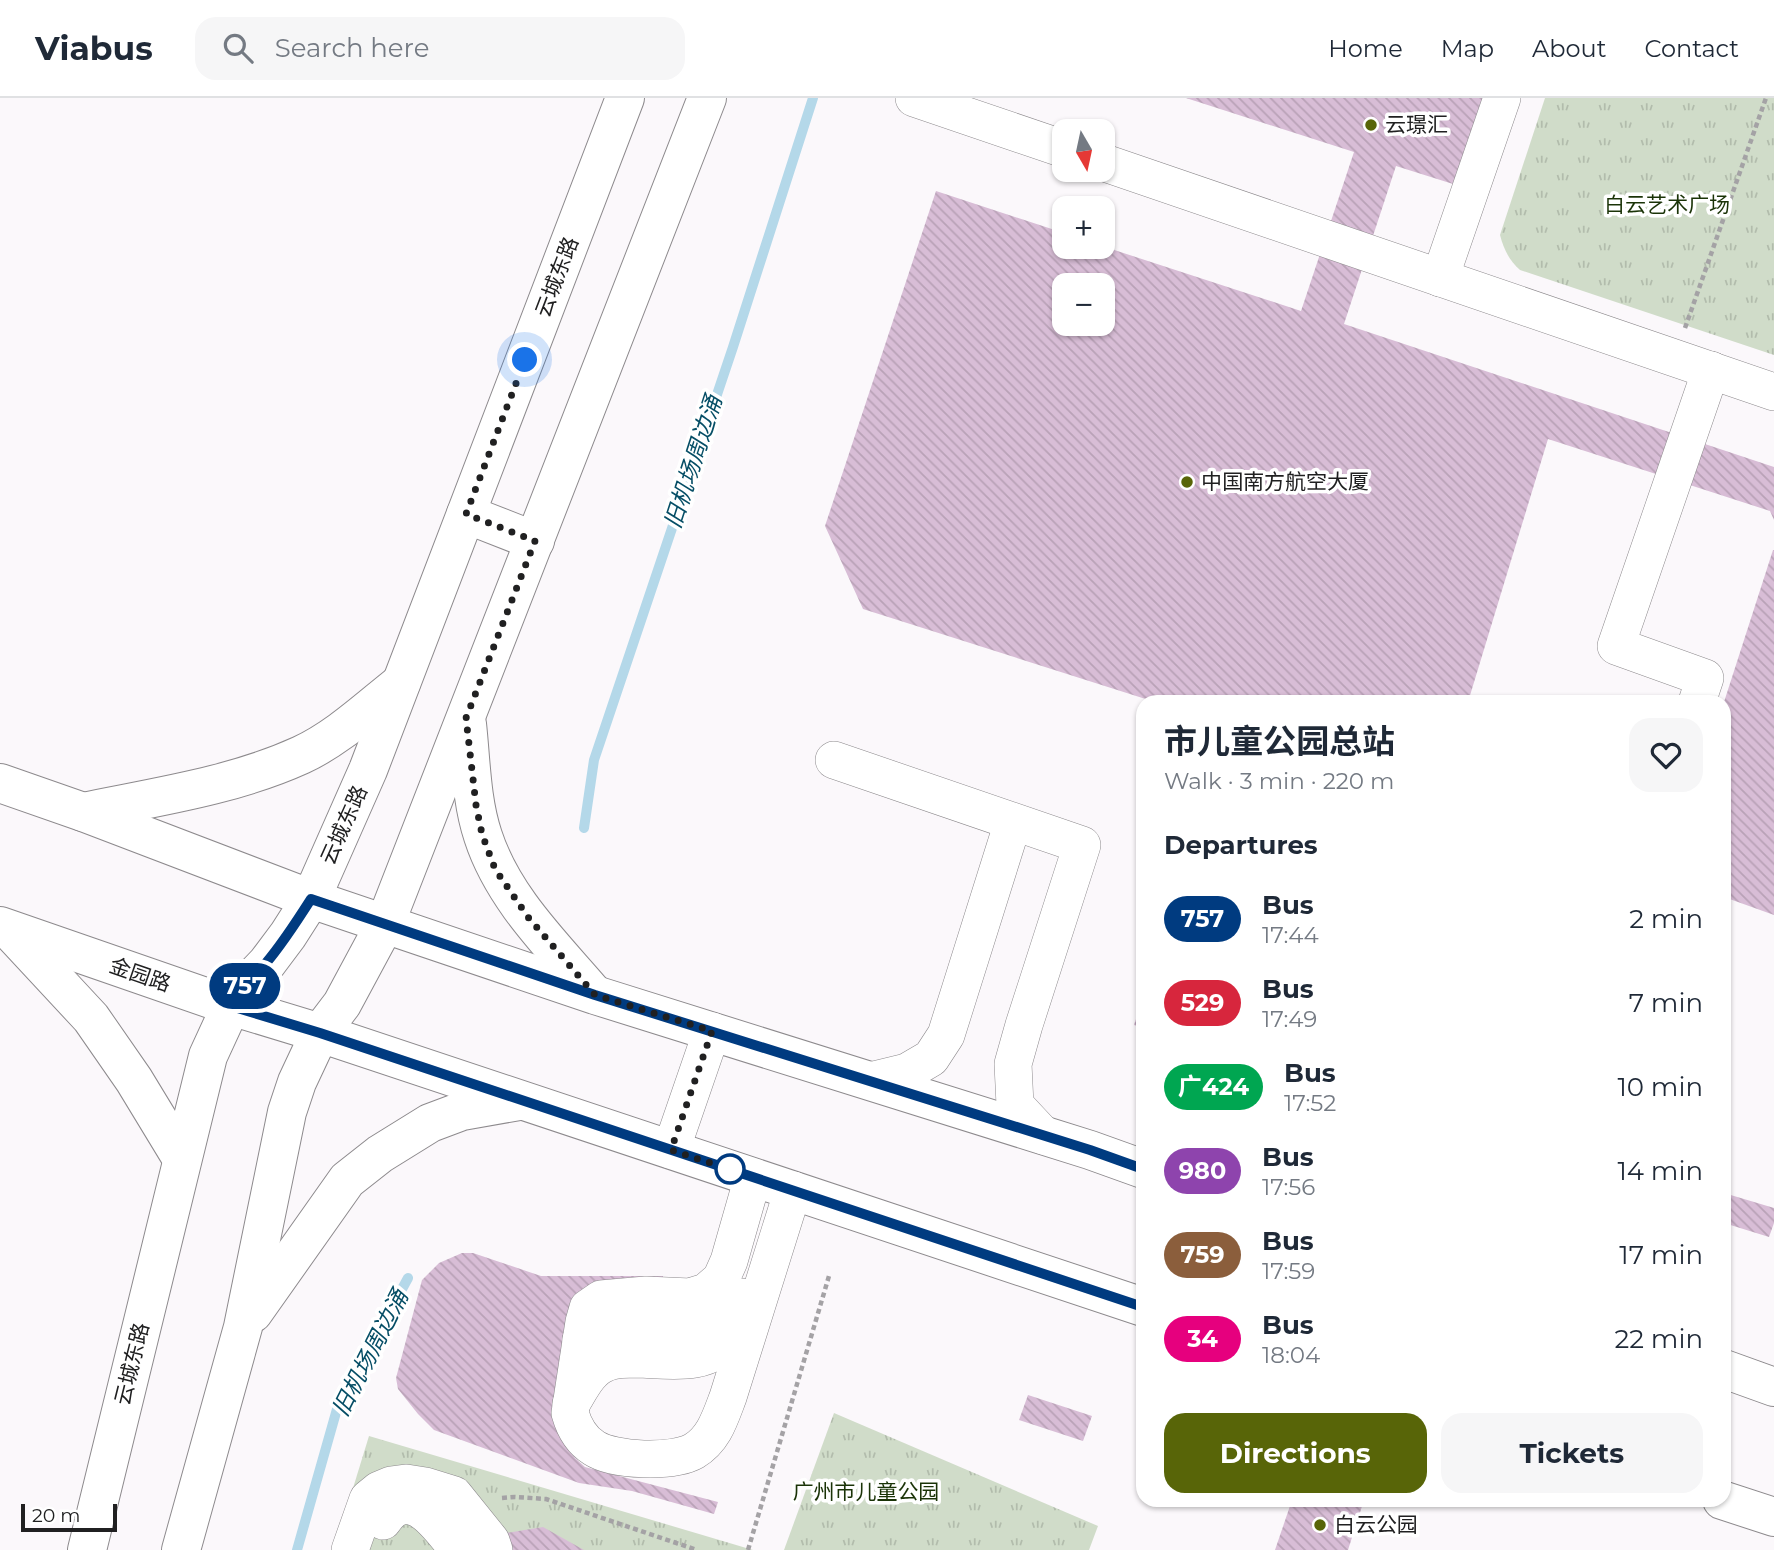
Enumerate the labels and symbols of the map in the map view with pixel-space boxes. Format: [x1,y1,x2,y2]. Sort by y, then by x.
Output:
place label: 云璟汇 [1385,112,1448,137]
marker: 云璟汇 [1363,117,1379,133]
north arrow [1052,119,1115,182]
park label: 白云艺术广场 [1604,192,1730,217]
street label: 云城东路 [530,233,583,321]
your location [507,342,542,377]
water label: 旧机场周边涌 [658,389,729,532]
place label: 中国南方航空大厦 [1201,469,1369,494]
marker: 中国南方航空大厦 [1179,474,1195,490]
street label: 云城东路 [315,781,372,868]
street label: 金园路 [106,952,174,997]
line badge: 757 [205,963,285,1009]
unlabelled marker [715,1154,745,1184]
water label: 旧机场周边涌 [326,1282,415,1421]
street label: 云城东路 [109,1320,154,1408]
park label: 广州市儿童公园 [793,1479,940,1504]
scale bar [21,1501,117,1533]
place label: 白云公园 [1334,1512,1418,1537]
marker: 白云公园 [1312,1517,1328,1533]

